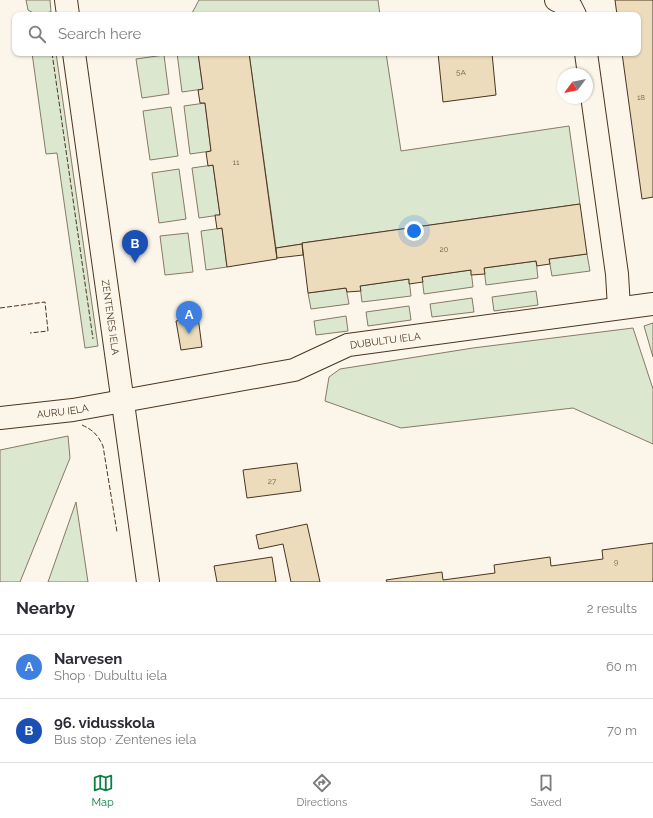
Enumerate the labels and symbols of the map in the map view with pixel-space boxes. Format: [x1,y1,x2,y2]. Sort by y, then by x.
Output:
house number: 5A [456,67,466,77]
north arrow [557,68,593,104]
house number: 18 [637,92,645,102]
house number: 11 [233,157,240,167]
your location [404,221,424,241]
pin: B [122,230,148,263]
house number: 20 [439,244,449,254]
street label: ZENTENES IELA [100,279,121,356]
pin: A [176,301,202,334]
street label: DUBULTU IELA [349,330,421,351]
street label: AURU IELA [36,402,90,420]
house number: 27 [268,476,277,486]
house number: 9 [614,557,619,567]

